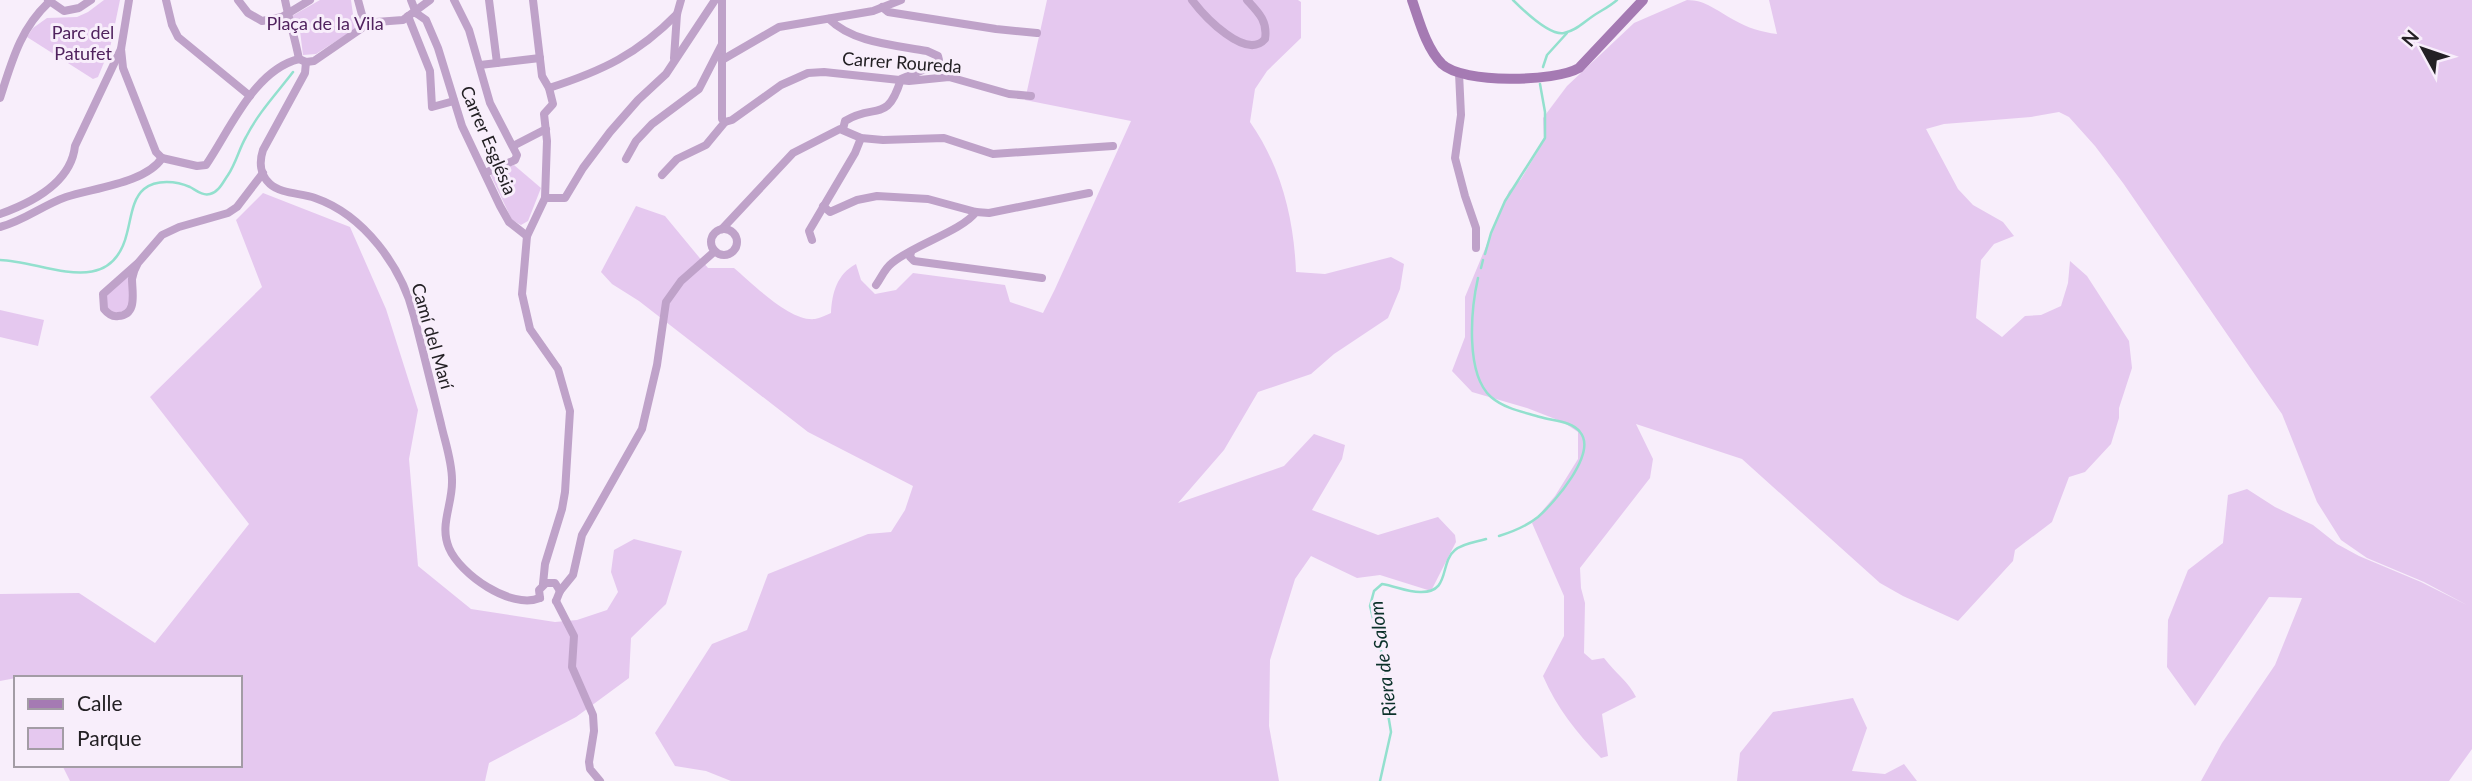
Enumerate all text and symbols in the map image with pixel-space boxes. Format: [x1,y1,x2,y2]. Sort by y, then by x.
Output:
park label: Plaça de la Vila [266,12,384,34]
north arrow [2388,14,2458,84]
park label: Parc del Patufet [52,21,114,64]
text: N [2396,25,2423,51]
street label: Carrer Roureda [842,47,962,77]
street label: Carrer Església [456,82,522,198]
street label: Camí del Marí [407,280,459,392]
water label: Riera de Salom [1363,600,1401,718]
legend [14,676,242,767]
text: Calle [77,690,122,715]
text: Parque [77,725,142,750]

